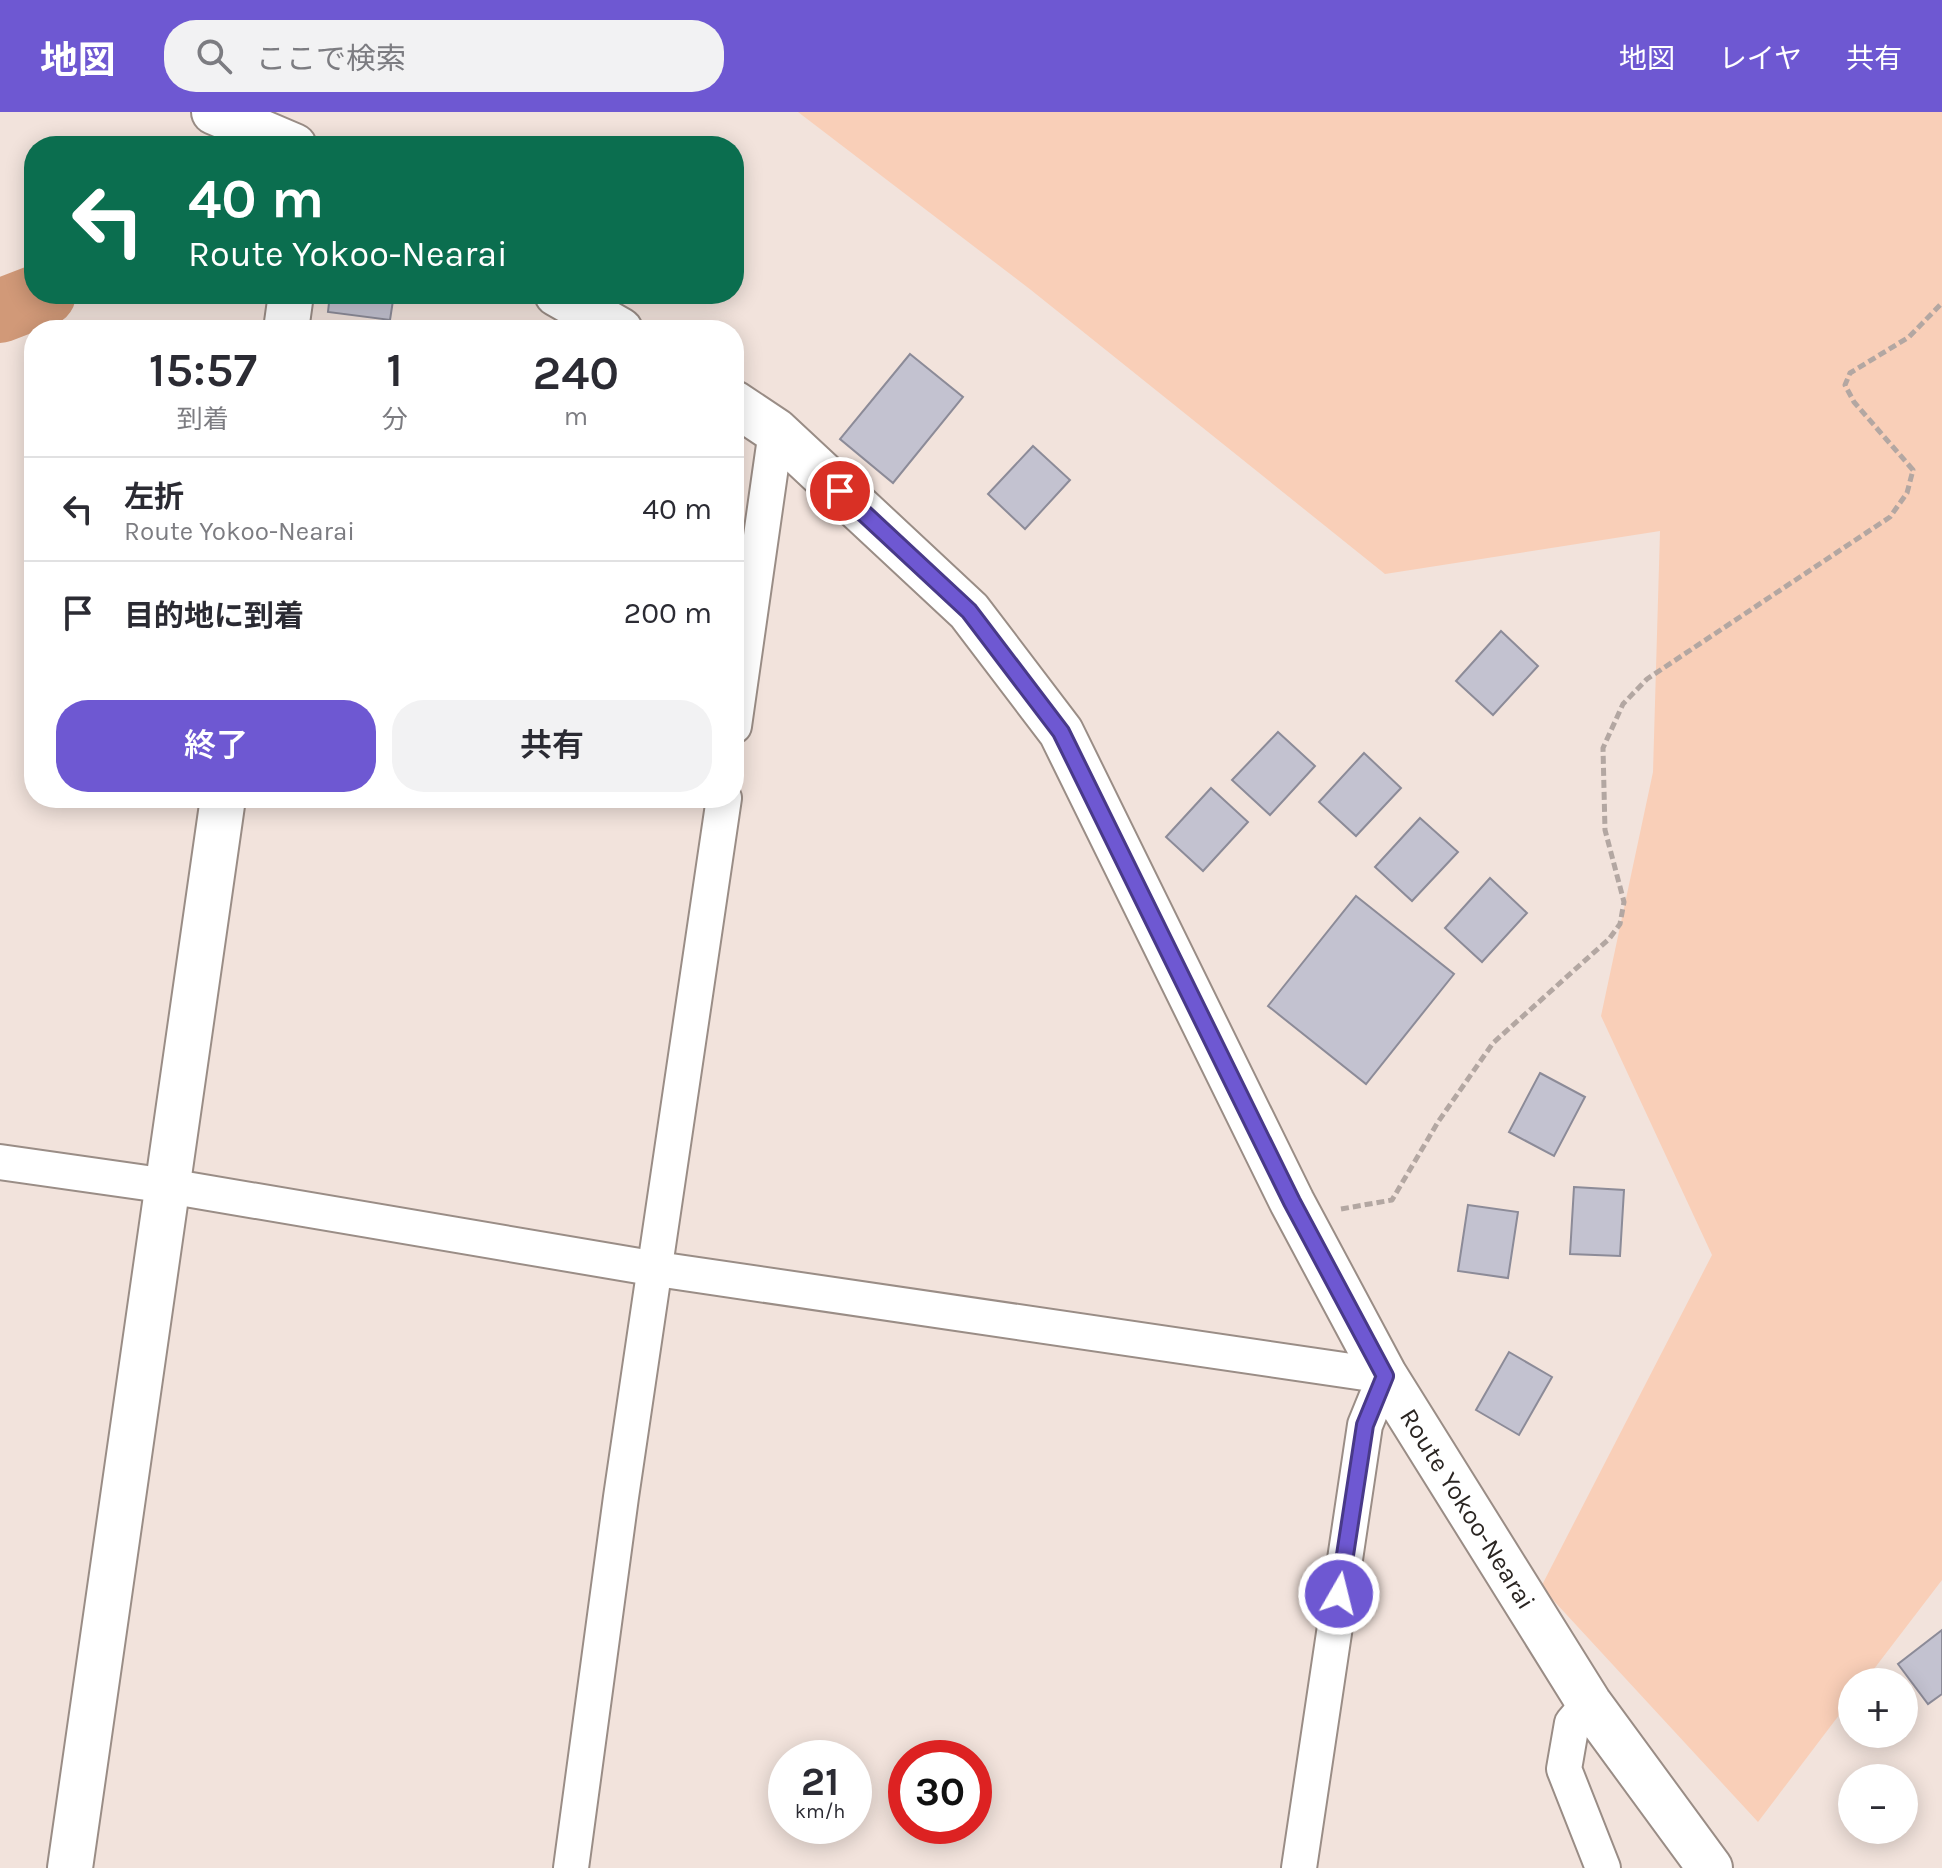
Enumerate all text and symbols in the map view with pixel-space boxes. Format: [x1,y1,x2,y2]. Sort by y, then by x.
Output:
search box [164,20,724,92]
icon: search [192,34,236,78]
text: 地図 [40,38,116,83]
text: ここで検索 [256,41,406,77]
text: 地図 [1619,42,1675,75]
text: レイヤ [1719,42,1802,75]
text: 共有 [1846,42,1902,75]
text: 40 m [188,166,324,231]
icon: left [56,168,160,272]
text: Route Yokoo-Nearai [188,233,508,275]
text: 15:57 [149,342,257,398]
text: 1 [386,342,403,398]
text: 240 [533,345,619,401]
text: m [564,401,588,432]
text: 到着 [177,404,229,435]
text: 分 [382,404,408,435]
pin [806,457,874,525]
icon: arrive [818,469,862,513]
text: 左折 [124,479,184,515]
icon: left [56,487,100,531]
text: 40 m [642,491,712,527]
text: Route Yokoo-Nearai [124,516,355,547]
icon: arrive [56,591,100,635]
text: 200 m [624,595,712,631]
text: 目的地に到着 [124,598,304,634]
button: 終了 [56,700,376,792]
button: 共有 [392,700,712,792]
street label: Route Yokoo-Nearai [1393,1403,1542,1615]
position arrow [1297,1552,1381,1636]
map controls [1838,1668,1918,1844]
button: + [1838,1668,1918,1748]
speed limit sign: 30 [888,1740,992,1844]
text: 21 [801,1758,839,1805]
button: − [1838,1764,1918,1844]
text: km/h [795,1800,845,1823]

